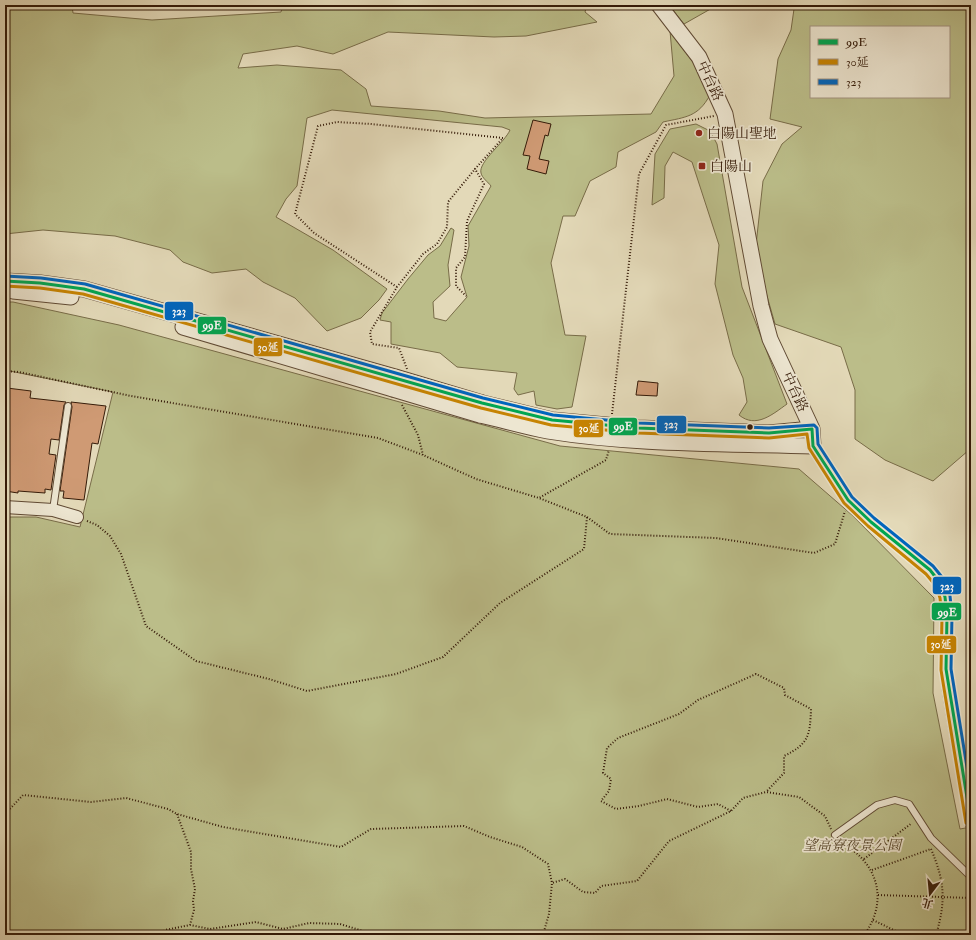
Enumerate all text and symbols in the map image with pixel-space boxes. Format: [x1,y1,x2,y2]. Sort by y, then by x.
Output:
legend [810,26,950,98]
text: 99E [845,35,867,50]
text: 30延 [846,55,869,70]
street label: 中台路 [693,58,727,104]
text: 323 [846,75,861,90]
place label: 白陽山聖地 [707,125,777,142]
marker: 白陽山聖地 [694,128,704,138]
place label: 白陽山 [710,158,752,175]
marker: 白陽山 [697,161,707,171]
line badge: 323 [164,301,194,321]
text: 323 [172,305,186,318]
line badge: 99E [197,316,227,335]
text: 99E [201,319,222,332]
line badge: 30延 [253,337,283,357]
text: 30延 [258,341,278,354]
street label: 中台路 [778,369,812,415]
line badge: 323 [656,415,687,434]
line badge: 99E [608,417,638,436]
text: 323 [664,418,678,431]
line badge: 30延 [573,419,604,438]
text: 99E [612,420,633,433]
text: 30延 [579,422,599,435]
unlabelled marker [745,422,755,432]
line badge: 323 [932,576,962,595]
text: 323 [940,580,954,593]
line badge: 99E [931,602,962,621]
text: 99E [936,606,957,619]
line badge: 30延 [926,635,957,654]
text: 30延 [931,638,951,651]
park label: 望高寮夜景公園 [803,837,903,854]
north arrow [910,874,950,914]
text: 北 [920,895,934,911]

